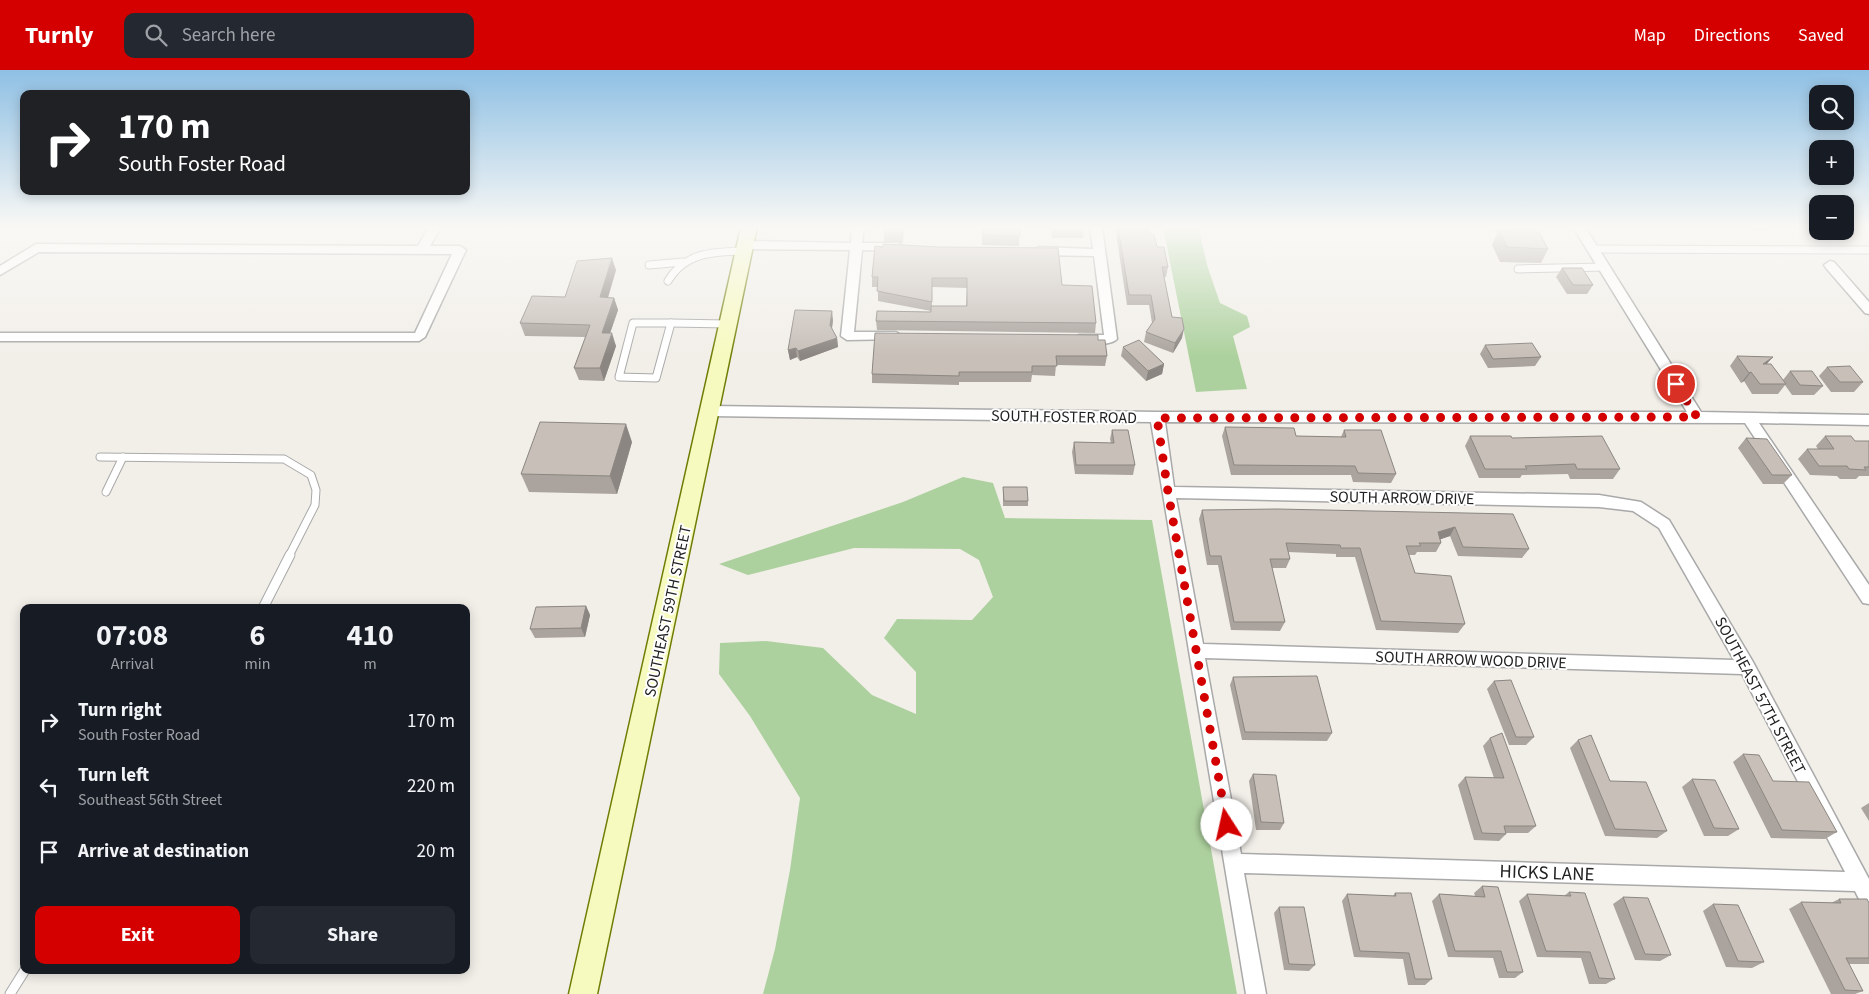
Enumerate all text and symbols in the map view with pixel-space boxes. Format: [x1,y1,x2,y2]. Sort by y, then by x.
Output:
search box [124,13,474,58]
text: Turnly [25,18,94,53]
icon: search [142,21,170,49]
text: Search here [182,22,275,49]
text: Map [1634,23,1666,48]
text: Directions [1694,23,1770,48]
text: Saved [1798,23,1844,48]
map controls [1809,85,1854,240]
button: search [1809,85,1854,130]
text: 170 m [118,102,210,152]
icon: right [35,110,100,175]
button: + [1809,140,1854,185]
text: South Foster Road [118,148,286,180]
button: − [1809,195,1854,240]
pin [1655,363,1697,405]
icon: arrive [1662,370,1690,398]
street label: SOUTH FOSTER ROAD [991,405,1137,429]
street label: SOUTH ARROW DRIVE [1329,486,1475,510]
street label: SOUTHEAST 59TH STREET [639,523,697,699]
street label: SOUTHEAST 57TH STREET [1709,613,1811,778]
text: 07:08 [96,614,168,657]
text: 6 [249,614,265,657]
text: 410 [346,614,394,657]
street label: SOUTH ARROW WOOD DRIVE [1375,646,1567,674]
text: Arrival [111,653,154,675]
text: min [244,653,270,675]
text: m [364,653,377,675]
text: Turn right [78,697,162,724]
icon: right [35,708,63,736]
text: 170 m [407,708,455,735]
text: South Foster Road [78,724,200,746]
text: Turn left [78,762,149,789]
icon: left [35,773,63,801]
text: 220 m [407,773,455,800]
text: Southeast 56th Street [78,789,222,811]
position arrow [1200,798,1252,850]
icon: arrive [35,838,63,866]
text: Arrive at destination [78,838,249,865]
text: 20 m [417,838,455,865]
street label: HICKS LANE [1499,858,1595,889]
button: Exit [35,906,240,964]
button: Share [250,906,455,964]

